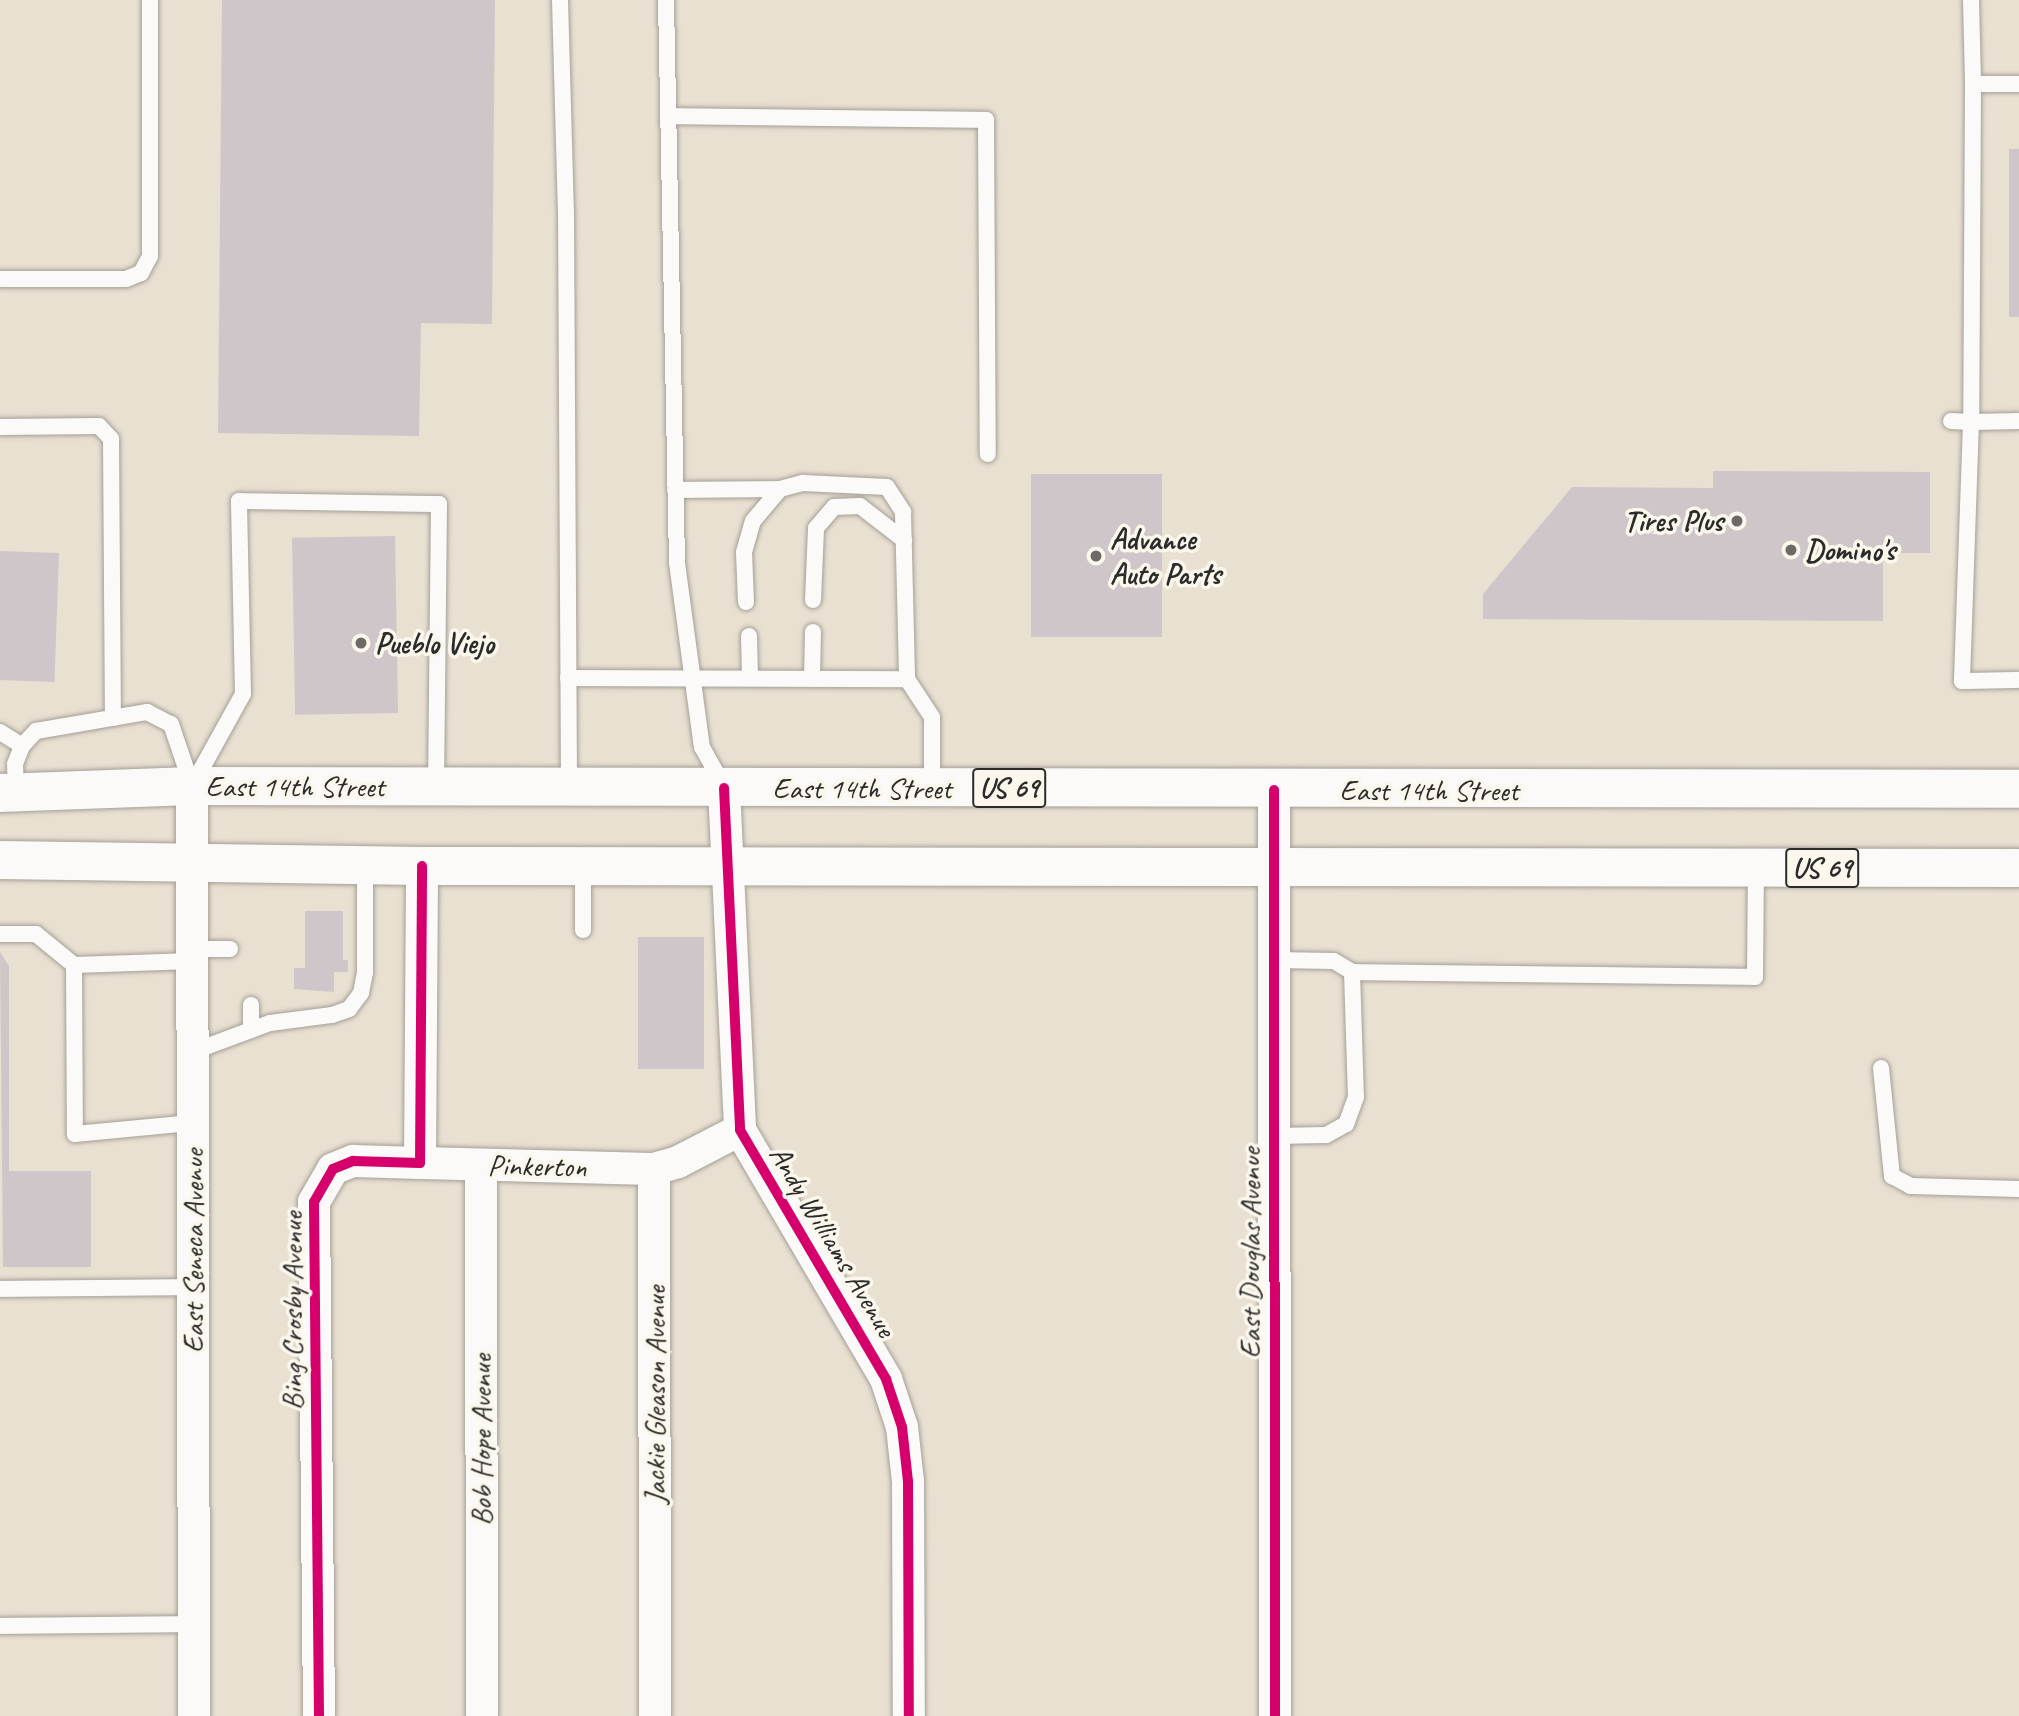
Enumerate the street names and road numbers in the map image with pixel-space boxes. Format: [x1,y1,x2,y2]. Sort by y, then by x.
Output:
road number: US 69 [970,764,1048,812]
street label: East 14th Street [205,768,385,804]
street label: East 14th Street [772,770,952,806]
street label: East 14th Street [1339,772,1519,808]
road number: US 69 [1784,844,1860,892]
street label: Andy Williams Avenue [762,1139,904,1343]
street label: Pinkerton [487,1147,587,1185]
street label: East Douglas Avenue [1232,1148,1268,1358]
street label: East Seneca Avenue [175,1150,211,1352]
street label: Bing Crosby Avenue [274,1212,310,1410]
street label: Jackie Gleason Avenue [637,1286,673,1504]
street label: Bob Hope Avenue [463,1354,499,1526]

